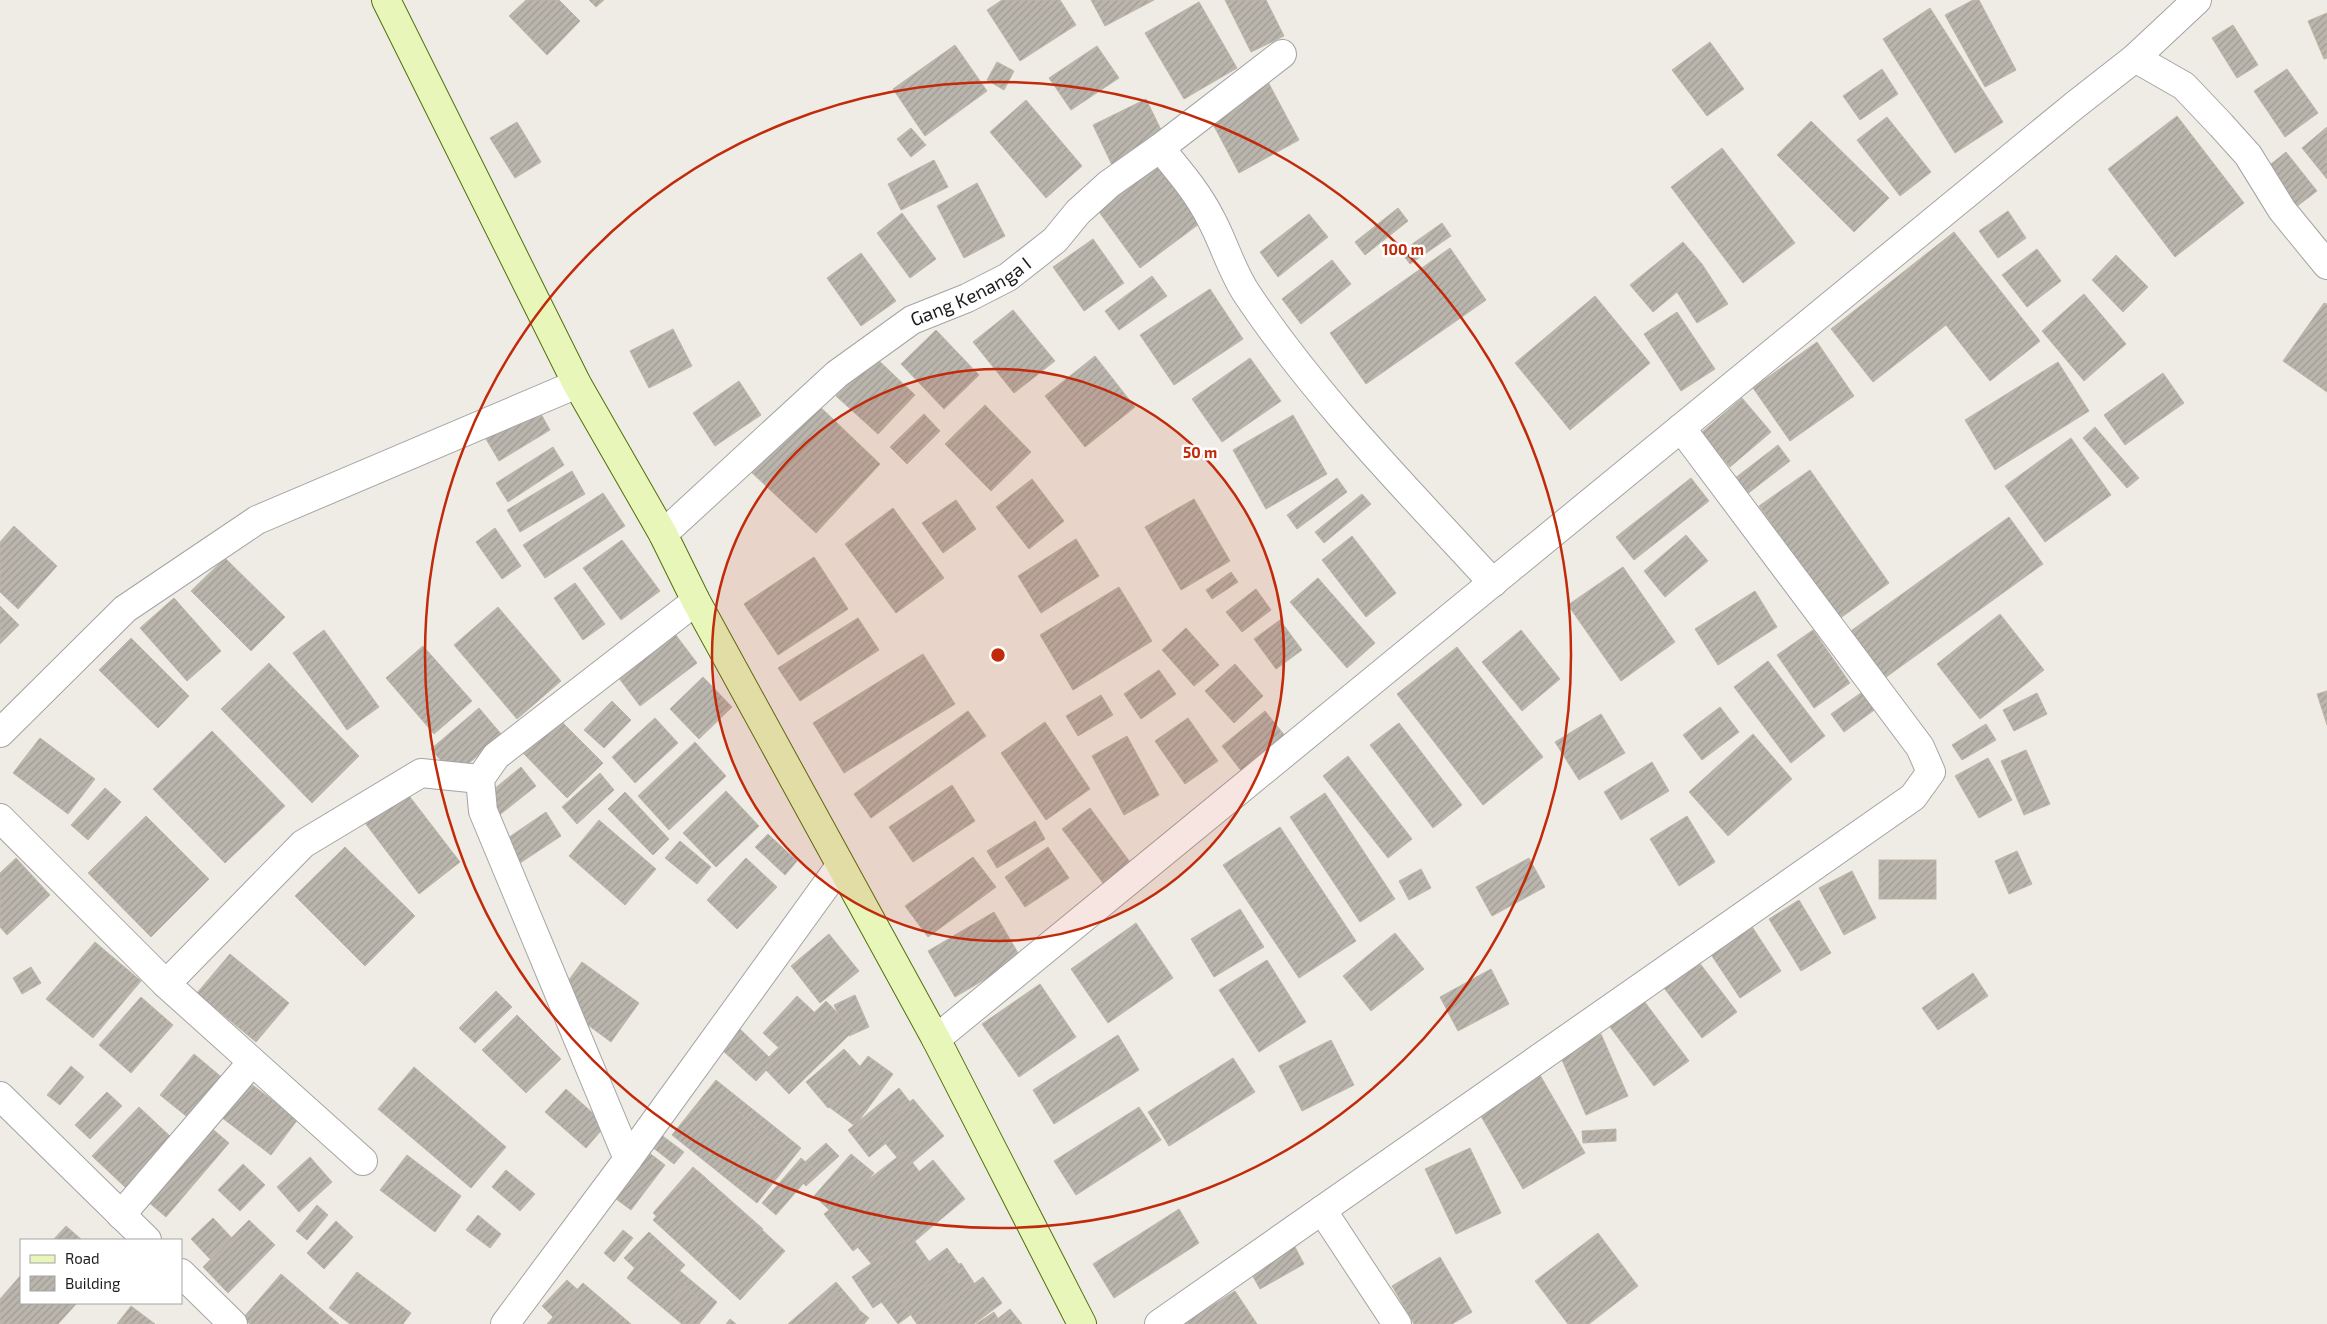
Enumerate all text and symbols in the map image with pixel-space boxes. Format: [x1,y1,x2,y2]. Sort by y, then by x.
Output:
text: 100 m [1382,240,1424,258]
street label: Gang Kenanga I [907,251,1035,331]
text: 50 m [1183,443,1217,461]
centre of rings [989,646,1007,664]
legend [20,1239,182,1304]
text: Road [65,1249,100,1267]
text: Building [65,1274,121,1292]

